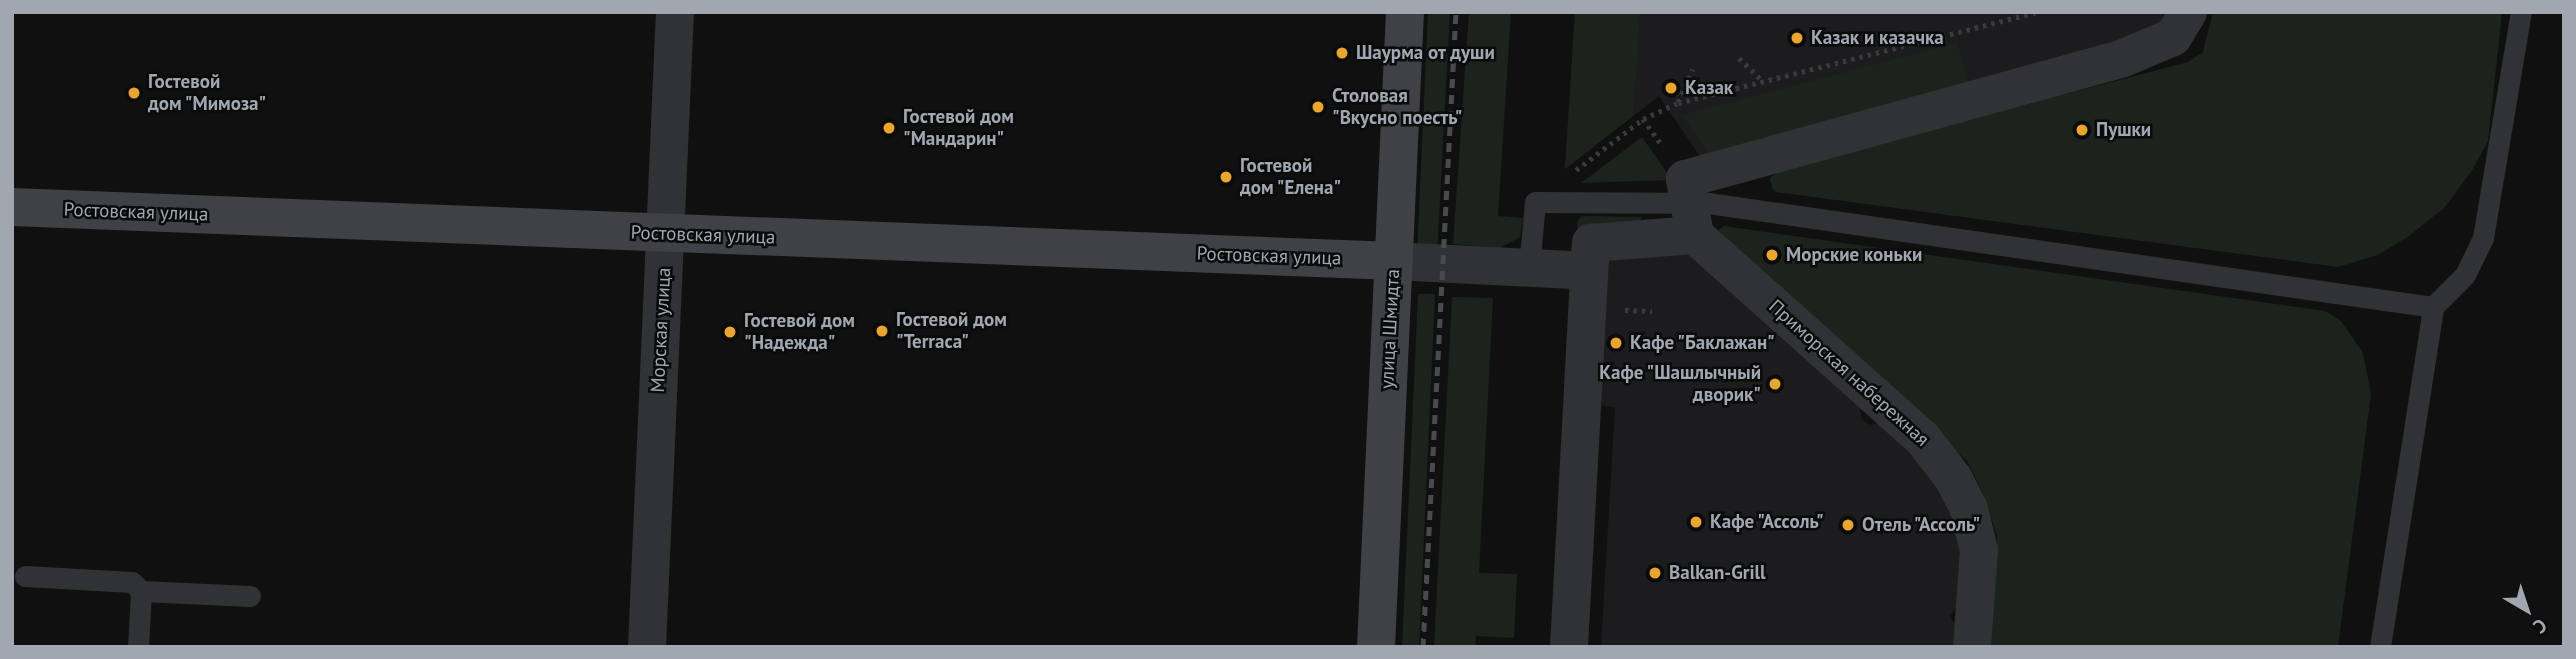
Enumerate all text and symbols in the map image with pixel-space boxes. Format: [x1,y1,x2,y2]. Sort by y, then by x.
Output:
place label: Казак и казачка [1811,27,1944,49]
marker: Казак и казачка [1789,30,1805,46]
place label: Шаурма от души [1356,42,1495,64]
marker: Шаурма от души [1334,45,1350,61]
place label: Гостевой дом "Мимоза" [148,71,268,115]
place label: Казак [1685,77,1733,99]
marker: Казак [1663,80,1679,96]
marker: Гостевой дом "Мимоза" [126,85,142,101]
place label: Столовая "Вкусно поесть" [1332,85,1462,129]
marker: Столовая "Вкусно поесть" [1310,99,1326,115]
place label: Гостевой дом "Мандарин" [903,106,1014,150]
place label: Пушки [2096,119,2151,141]
marker: Гостевой дом "Мандарин" [881,120,897,136]
marker: Пушки [2074,122,2090,138]
place label: Гостевой дом "Елена" [1240,155,1343,199]
marker: Гостевой дом "Елена" [1218,169,1234,185]
street label: Ростовская улица [63,198,209,226]
street label: Ростовская улица [630,221,776,249]
street label: Ростовская улица [1196,242,1342,270]
place label: Морские коньки [1786,244,1922,266]
marker: Морские коньки [1764,247,1780,263]
street label: Морская улица [646,267,676,393]
street label: улица Шмидта [1375,268,1405,390]
street label: Приморская набережная [1764,295,1934,451]
place label: Гостевой дом "Terraca" [896,309,1007,353]
place label: Гостевой дом "Надежда" [744,310,855,354]
marker: Гостевой дом "Terraca" [874,323,890,339]
marker: Гостевой дом "Надежда" [722,324,738,340]
place label: Кафе "Баклажан" [1630,332,1776,354]
marker: Кафе "Баклажан" [1608,335,1624,351]
place label: Кафе "Шашлычный дворик" [1598,362,1761,406]
marker: Кафе "Шашлычный дворик" [1767,376,1783,392]
place label: Кафе "Ассоль" [1710,511,1825,533]
marker: Кафе "Ассоль" [1688,514,1704,530]
place label: Отель "Ассоль" [1862,514,1982,536]
marker: Отель "Ассоль" [1840,517,1856,533]
place label: Balkan-Grill [1669,562,1766,584]
marker: Balkan-Grill [1647,565,1663,581]
north arrow [2492,575,2562,645]
text: С [2529,614,2552,639]

